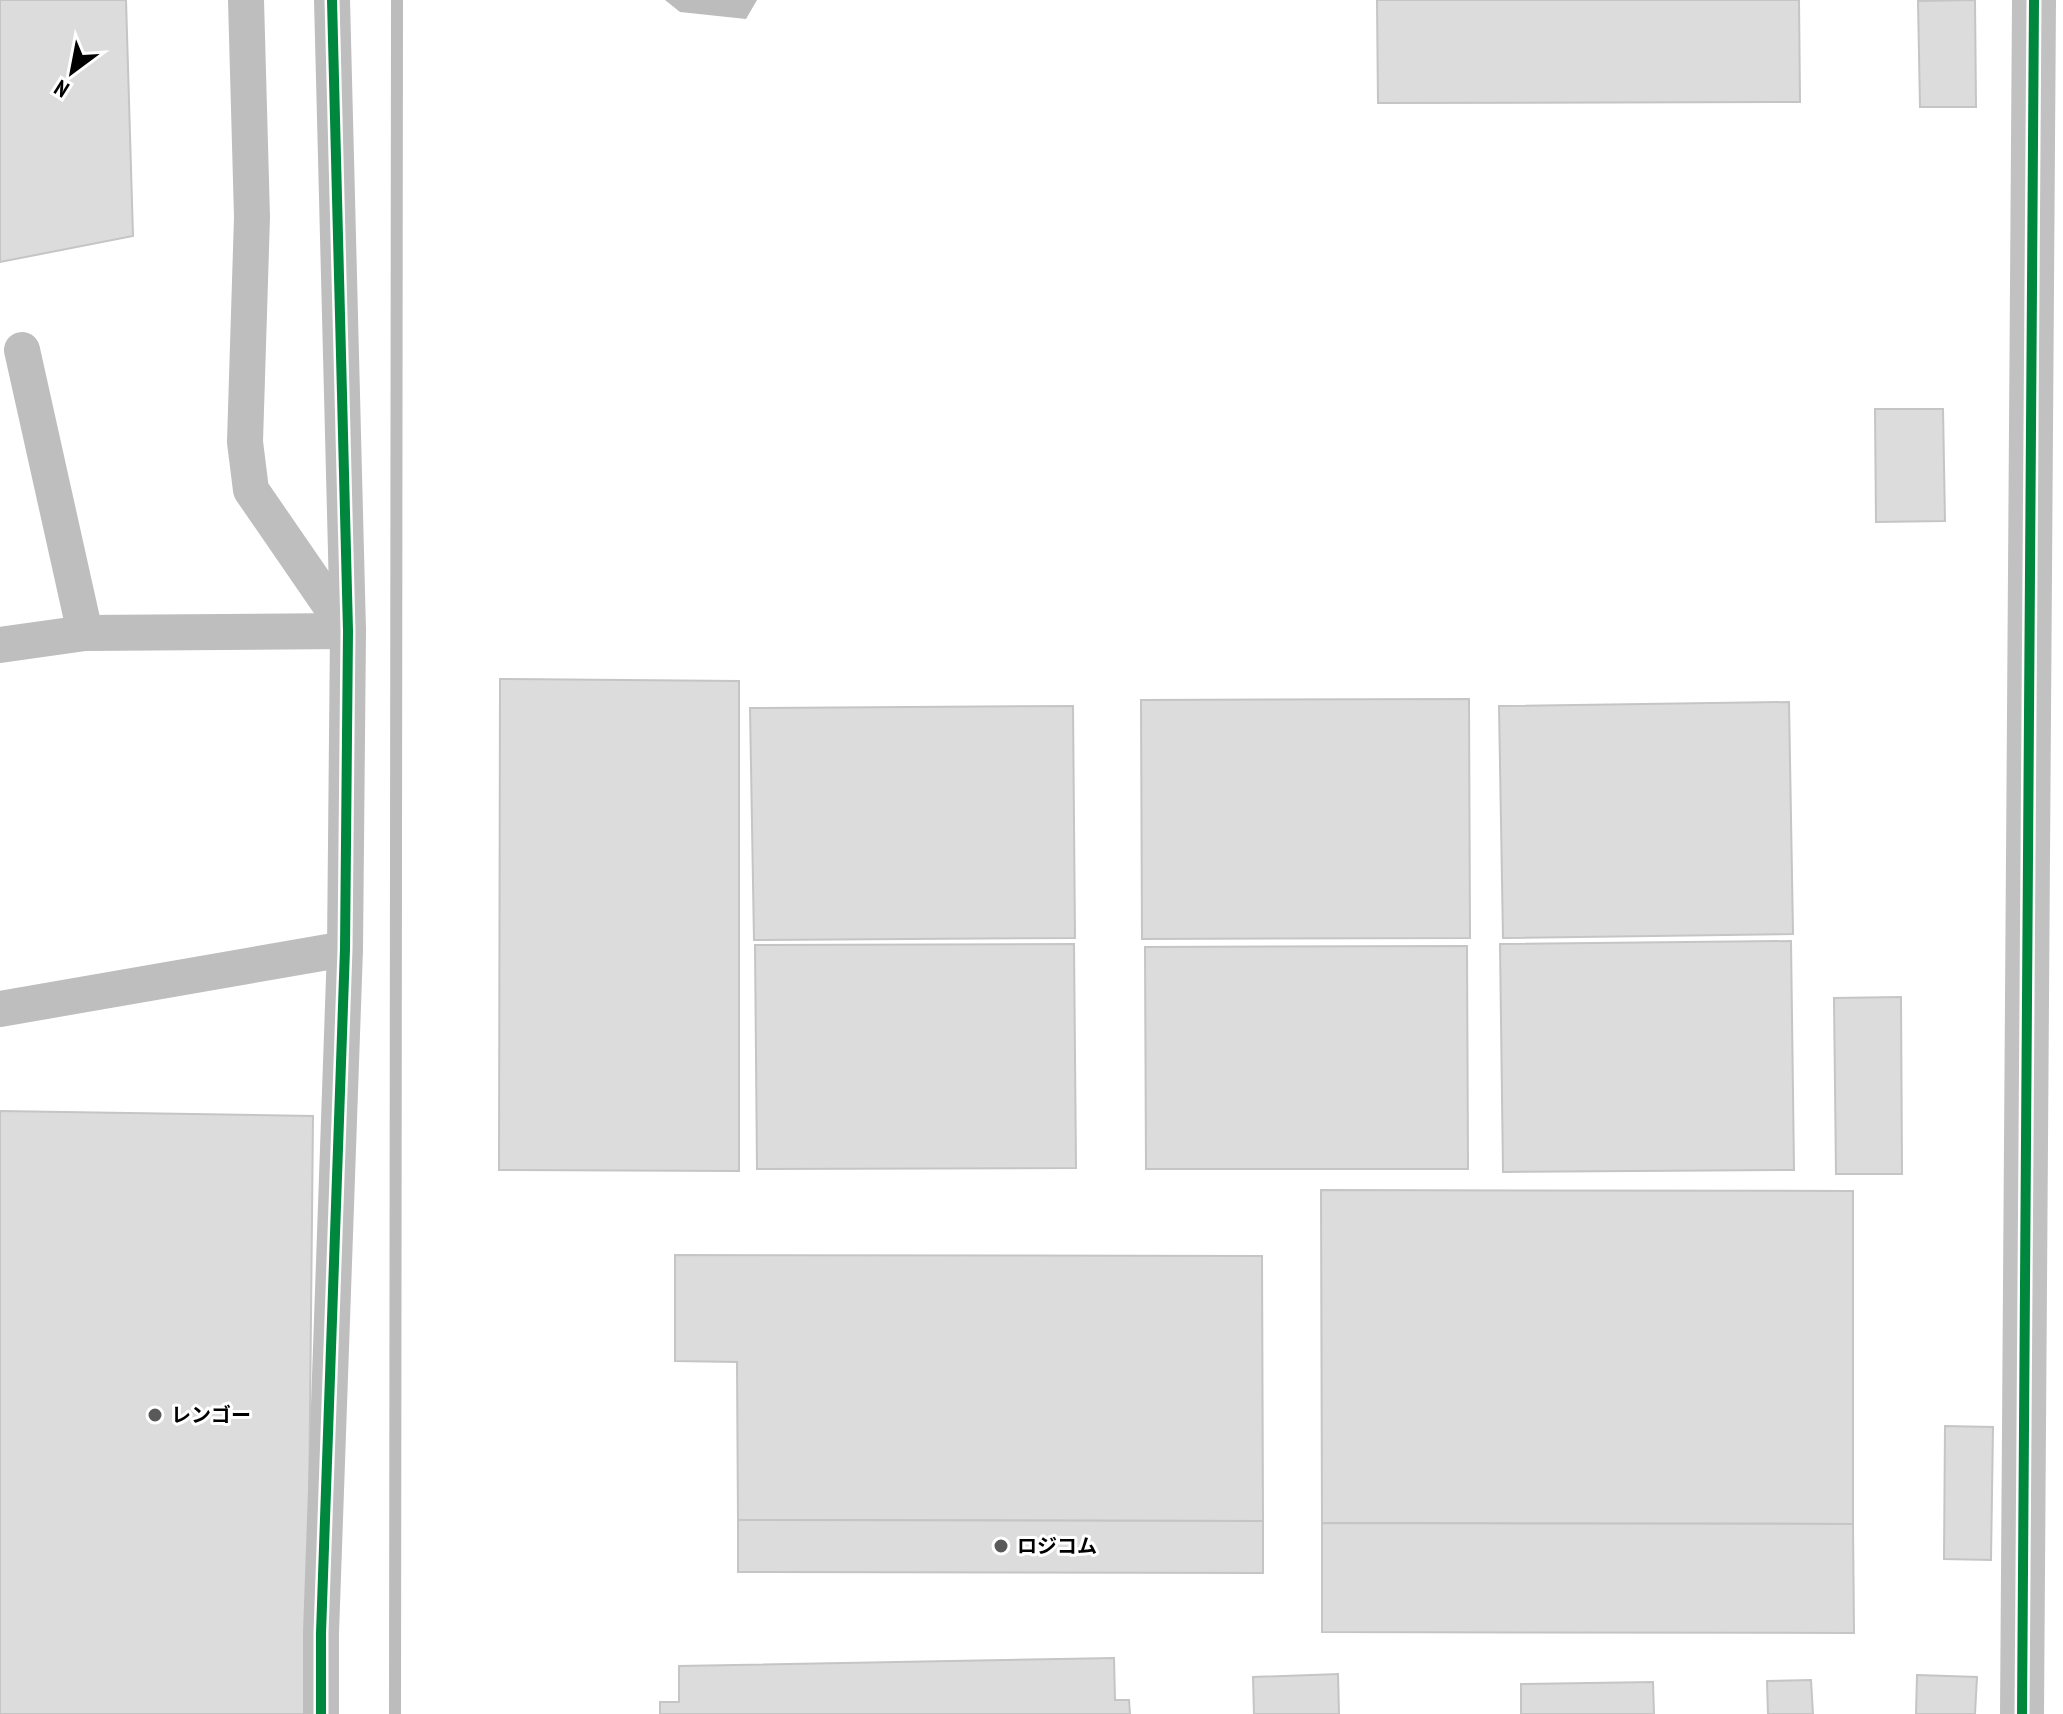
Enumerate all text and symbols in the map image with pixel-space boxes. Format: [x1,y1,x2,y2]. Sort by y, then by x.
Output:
north arrow [32,32,112,112]
text: N [49,74,74,104]
place label: レンゴー [171,1402,251,1428]
marker: レンゴー [146,1406,164,1424]
place label: ロジコム [1017,1533,1097,1559]
marker: ロジコム [992,1537,1010,1555]

